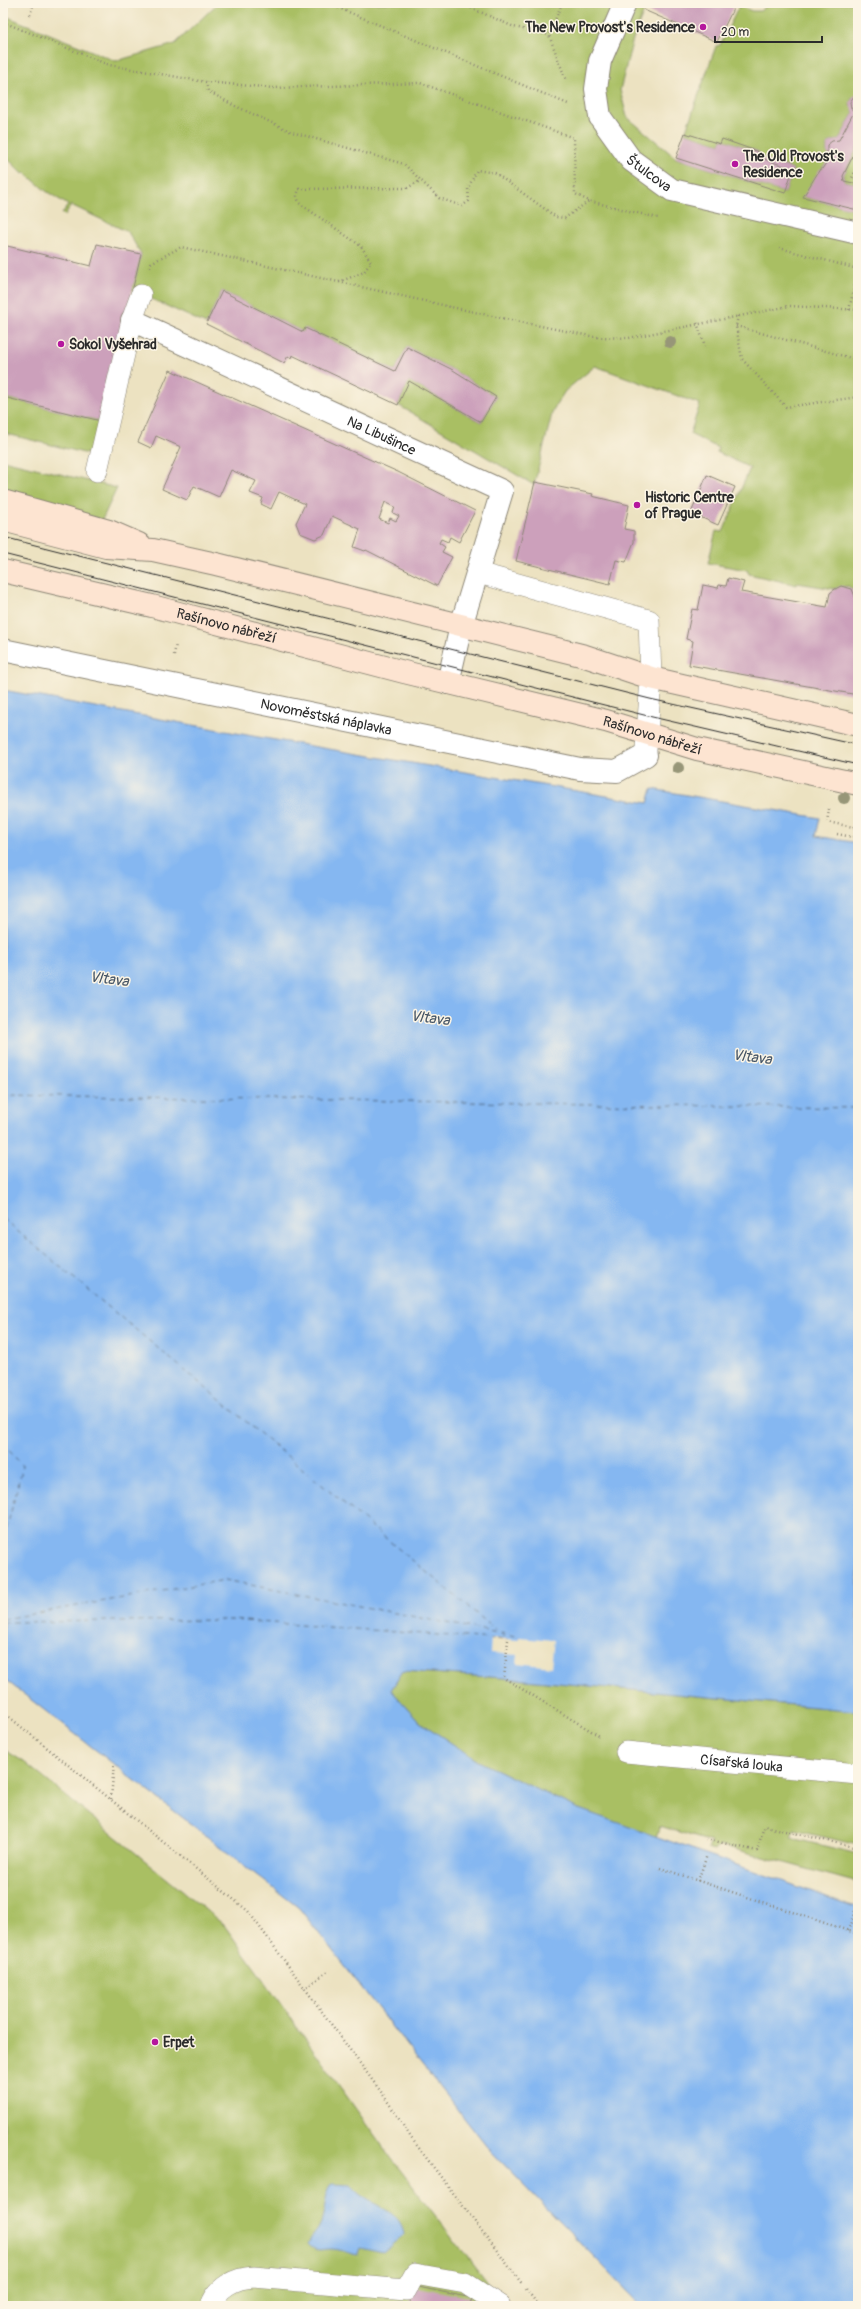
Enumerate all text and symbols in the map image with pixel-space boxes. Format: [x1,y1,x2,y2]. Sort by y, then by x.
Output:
scale bar [715,18,822,44]
place label: The New Provost's Residence [524,19,696,36]
marker: The New Provost's Residence [698,22,708,32]
text: 20 m [721,25,750,40]
place label: The Old Provost's Residence [742,148,845,181]
street label: Štulcova [623,151,675,196]
marker: The Old Provost's Residence [730,159,740,169]
place label: Sokol Vyšehrad [69,336,157,353]
marker: Sokol Vyšehrad [56,339,66,349]
street label: Na Libušince [344,413,419,459]
place label: Historic Centre of Prague [644,489,735,522]
marker: Historic Centre of Prague [632,500,642,510]
street label: Rašínovo nábřeží [175,605,278,647]
street label: Novoměstská náplavka [259,695,393,739]
street label: Rašínovo nábřeží [601,713,703,759]
water label: Vltava [88,968,131,991]
water label: Vltava [409,1007,452,1030]
water label: Vltava [731,1046,774,1069]
street label: Císařská louka [699,1751,783,1776]
place label: Erpet [163,2034,195,2051]
marker: Erpet [150,2037,160,2047]

